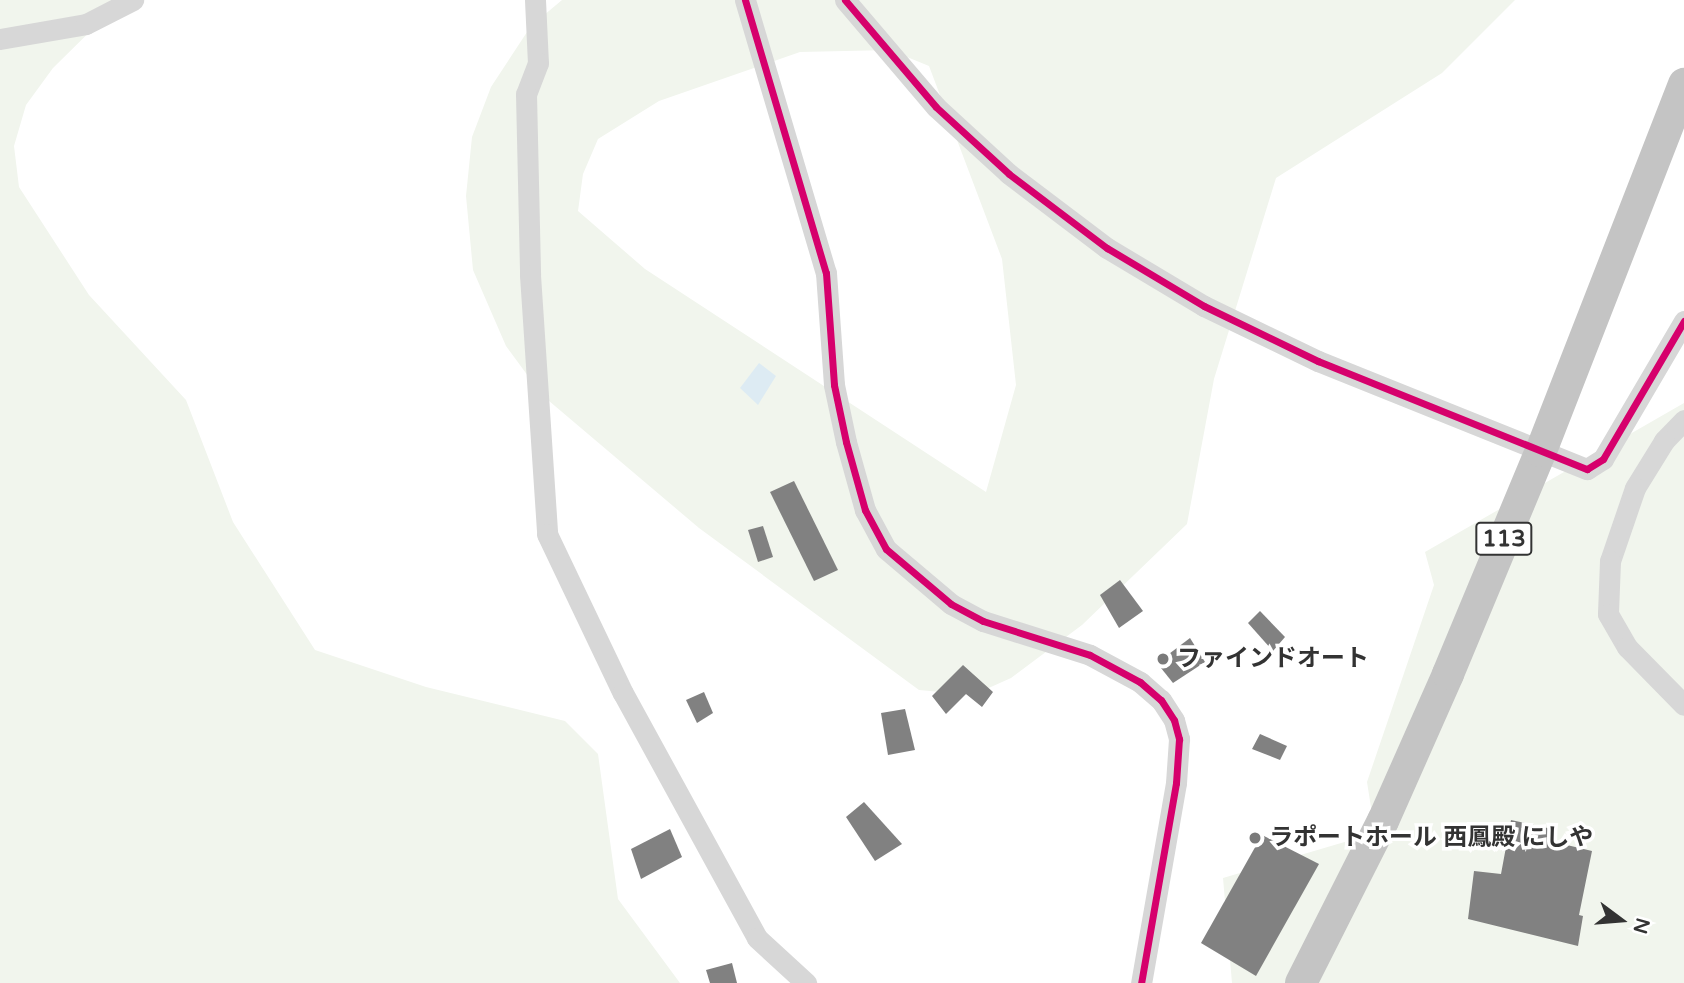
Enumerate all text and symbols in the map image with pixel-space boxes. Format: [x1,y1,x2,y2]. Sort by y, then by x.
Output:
road number: 113 [1474,520,1534,558]
place label: ファインドオート [1177,645,1369,673]
marker: ファインドオート [1155,651,1171,667]
place label: ラポートホール 西鳳殿 にしや [1269,824,1593,852]
marker: ラポートホール 西鳳殿 にしや [1247,830,1263,846]
north arrow [1586,885,1656,955]
text: N [1629,915,1654,936]

